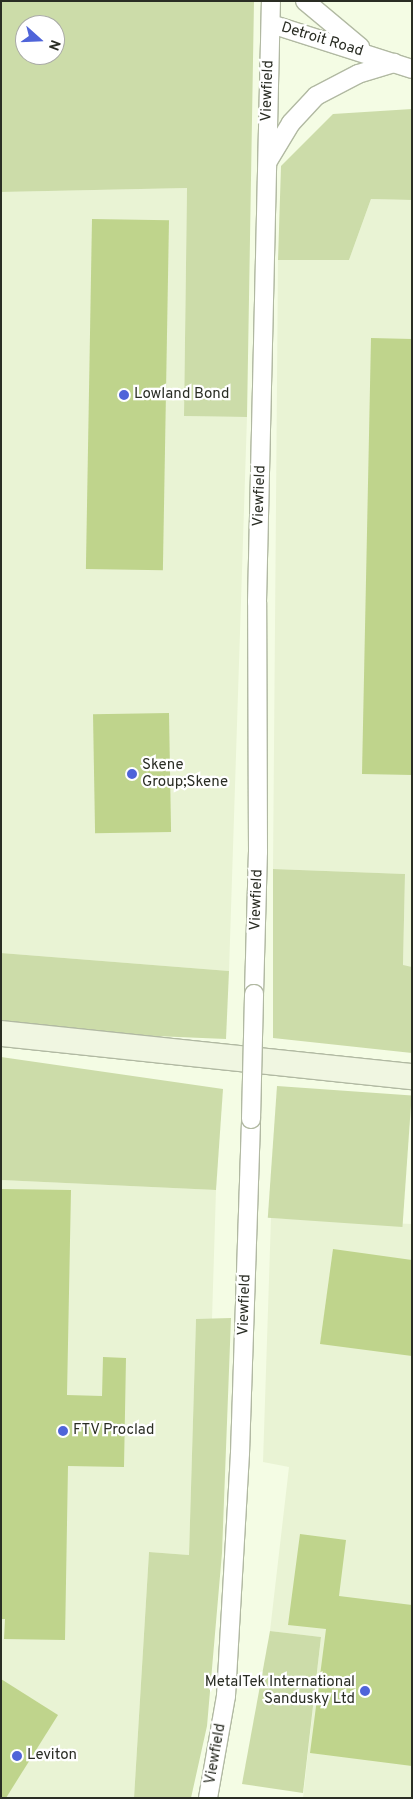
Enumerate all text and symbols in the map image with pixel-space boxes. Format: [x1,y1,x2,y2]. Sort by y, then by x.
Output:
north arrow [15,15,65,65]
street label: Detroit Road [279,19,365,61]
text: N [44,37,63,53]
street label: Viewfield [258,60,278,122]
place label: Lowland Bond [134,386,229,404]
marker: Lowland Bond [118,389,130,401]
street label: Viewfield [250,465,270,527]
place label: Skene Group;Skene [142,756,228,791]
marker: Skene Group;Skene [126,768,138,780]
street label: Viewfield [247,869,267,931]
street label: Viewfield [235,1274,255,1336]
place label: FTV Proclad [73,1422,155,1440]
marker: FTV Proclad [57,1425,69,1437]
place label: MetalTek International Sandusky Ltd [205,1673,355,1708]
marker: MetalTek International Sandusky Ltd [359,1685,371,1697]
street label: Viewfield [202,1722,230,1786]
place label: Leviton [27,1747,77,1765]
marker: Leviton [11,1750,23,1762]

